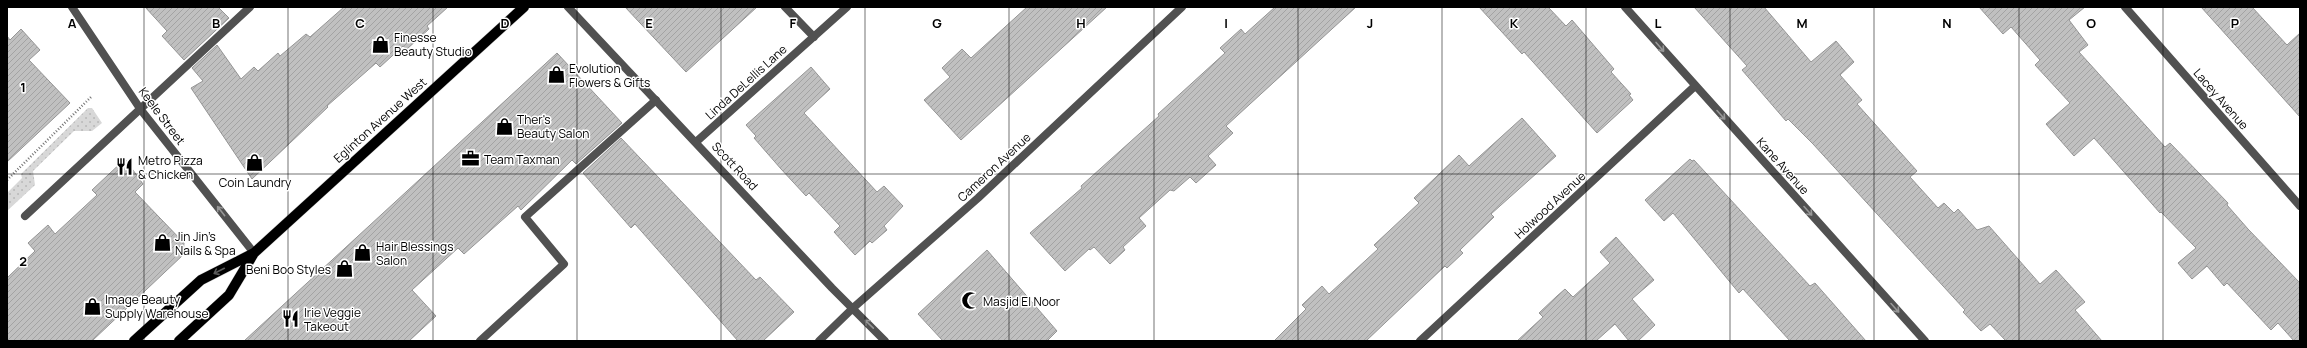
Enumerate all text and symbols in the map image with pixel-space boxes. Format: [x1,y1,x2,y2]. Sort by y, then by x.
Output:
text: A [68,14,77,32]
text: B [212,14,220,32]
text: C [355,14,365,32]
text: D [500,14,510,32]
text: E [645,14,653,32]
text: F [790,14,797,32]
text: G [932,14,942,32]
text: H [1076,14,1086,32]
text: I [1224,14,1228,32]
text: J [1367,14,1373,32]
text: K [1510,14,1519,32]
text: L [1655,14,1662,32]
text: M [1796,14,1808,32]
text: N [1942,14,1952,32]
text: O [2086,14,2096,32]
text: P [2231,14,2239,32]
place label: Finesse Beauty Studio [394,29,472,60]
shop icon: Finesse Beauty Studio [371,34,391,54]
street label: Linda DeLellis Lane [702,41,790,123]
one-way arrow [1655,42,1665,52]
place label: Evolution Flowers & Gifts [569,60,650,91]
shop icon: Evolution Flowers & Gifts [546,65,566,85]
street label: Lacey Avenue [2190,65,2252,133]
street label: Eglinton Avenue West [330,73,430,166]
text: 1 [20,78,26,96]
street label: Keele Street [135,84,189,148]
one-way arrow [1716,110,1726,120]
place label: Ther's Beauty Salon [517,111,590,142]
shop icon: Ther's Beauty Salon [494,116,514,136]
street label: Cameron Avenue [954,129,1034,205]
street label: Kane Avenue [1753,134,1813,198]
street label: Scott Road [708,138,762,194]
office icon: Team Taxman [461,149,481,169]
place label: Team Taxman [484,151,560,168]
place label: Metro Pizza & Chicken [138,152,203,183]
shop icon: Coin Laundry [245,153,265,173]
restaurant icon: Metro Pizza & Chicken [115,157,135,177]
street label: Holwood Avenue [1511,167,1589,243]
place label: Coin Laundry [219,174,292,191]
one-way arrow [217,206,225,217]
one-way arrow [1803,206,1812,216]
place label: Jin Jin’s Nails & Spa [175,228,236,259]
shop icon: Jin Jin’s Nails & Spa [152,233,172,253]
place label: Hair Blessings Salon [376,238,454,269]
shop icon: Hair Blessings Salon [353,243,373,263]
text: 2 [19,252,27,270]
shop icon: Beni Boo Styles [334,259,354,279]
place label: Beni Boo Styles [246,261,331,278]
one-way arrow [213,268,225,275]
place label: Image Beauty Supply Warehouse [105,291,209,322]
mosque icon: Masjid El Noor [960,291,980,311]
place label: Masjid El Noor [983,293,1061,310]
shop icon: Image Beauty Supply Warehouse [82,296,102,316]
one-way arrow [1891,303,1900,313]
place label: Irie Veggie Takeout [304,304,361,335]
restaurant icon: Irie Veggie Takeout [281,309,301,329]
one-way arrow [864,319,874,329]

